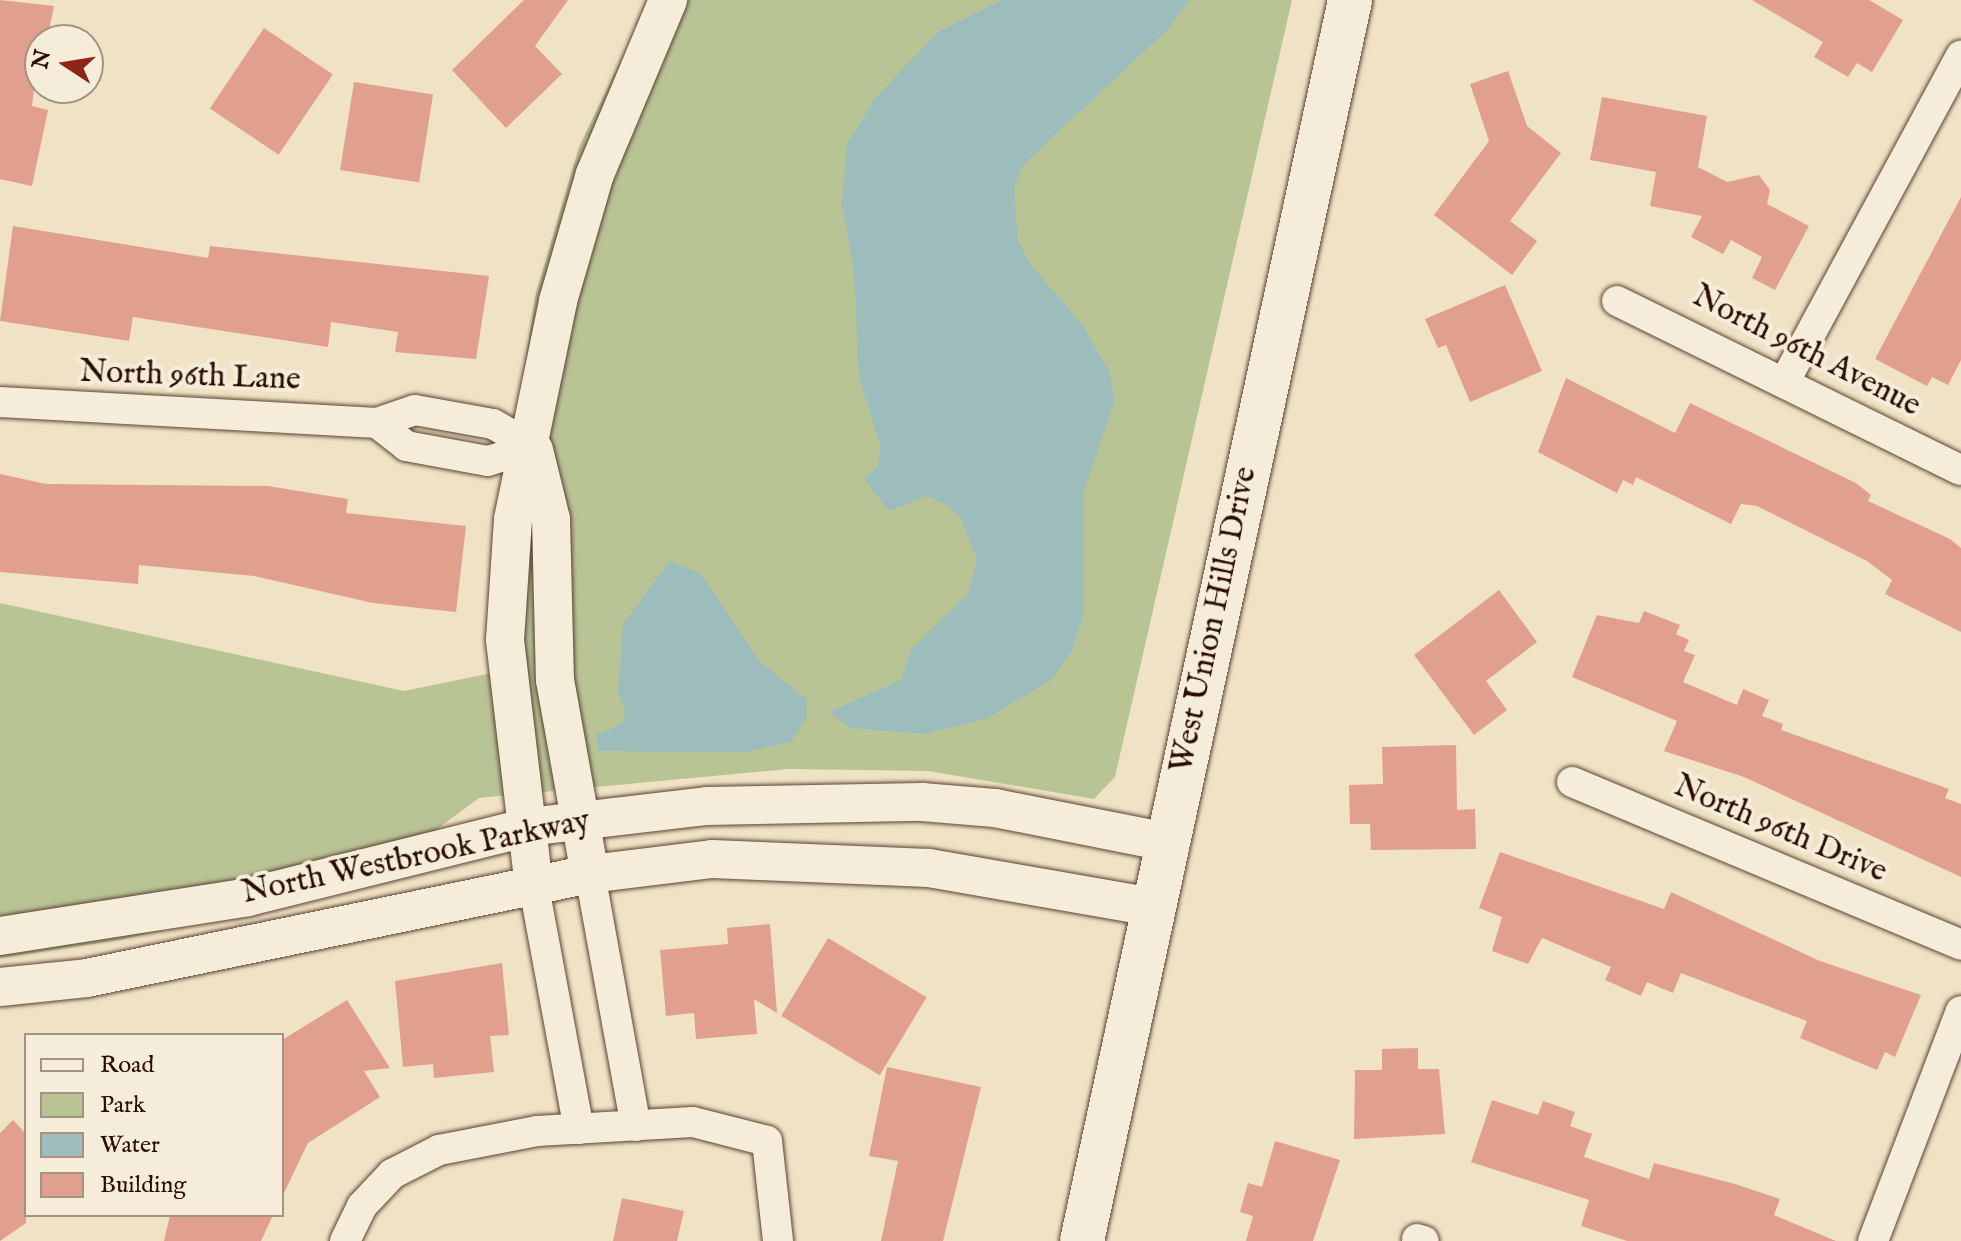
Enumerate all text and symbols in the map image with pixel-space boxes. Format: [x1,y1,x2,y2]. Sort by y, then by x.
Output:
north arrow [24,24,104,104]
text: N [27,47,58,72]
street label: North 96th Avenue [1685,278,1927,426]
street label: North 96th Lane [79,354,301,400]
street label: West Union Hills Drive [1164,463,1266,777]
street label: North 96th Drive [1668,768,1892,892]
street label: North Westbrook Parkway [239,802,593,914]
legend [24,1033,284,1217]
text: Road [100,1050,154,1081]
text: Park [100,1090,146,1121]
text: Water [100,1130,160,1161]
text: Building [100,1170,186,1201]

